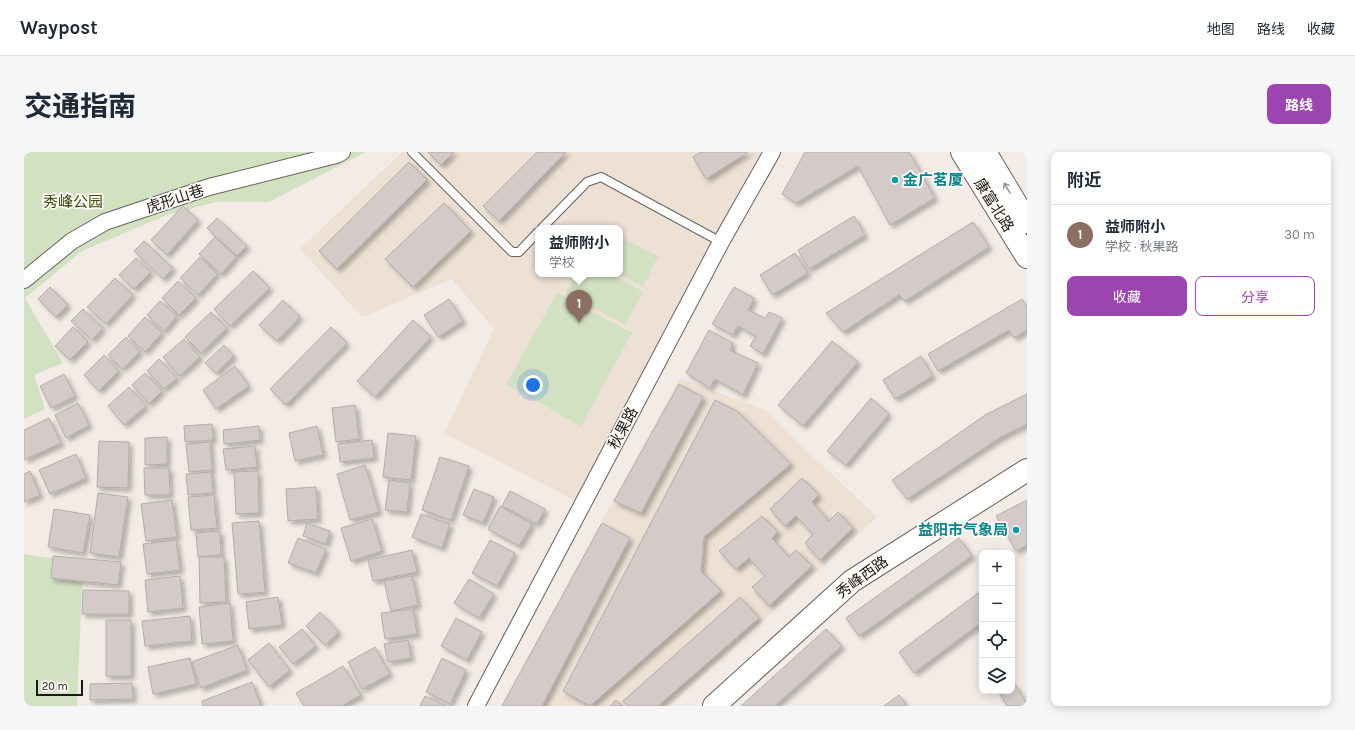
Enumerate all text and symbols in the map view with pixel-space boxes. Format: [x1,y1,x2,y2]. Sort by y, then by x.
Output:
text: Waypost [20,17,98,39]
text: 地图 [1207,21,1235,38]
text: 路线 [1257,21,1285,38]
text: 收藏 [1307,21,1335,38]
button: 路线 [1267,84,1331,124]
text: 交通指南 [24,90,136,123]
text: 附近 [1067,170,1101,190]
place label: 金广茗厦 [903,171,963,189]
marker: 金广茗厦 [890,175,900,185]
street label: 康富北路 [970,175,1018,235]
street label: 虎形山巷 [144,181,206,217]
one-way arrow [1002,182,1010,194]
park label: 秀峰公园 [43,193,103,211]
text: 益师附小 [1105,218,1165,236]
popup [535,225,623,277]
text: 1 [1078,227,1082,242]
text: 30 m [1284,227,1315,242]
text: 益师附小 [549,234,609,252]
text: 学校 · 秋果路 [1105,239,1179,254]
text: 学校 [549,255,575,270]
button: 收藏 [1067,276,1187,316]
button: 分享 [1195,276,1315,316]
pin: 1 [566,290,592,323]
your location [523,375,543,395]
street label: 秋果路 [604,404,642,452]
place label: 益阳市气象局 [918,521,1008,539]
marker: 益阳市气象局 [1011,525,1021,535]
map controls [979,550,1015,694]
button: + [979,550,1015,586]
street label: 秀峰西路 [832,552,892,602]
button: − [979,586,1015,622]
button: locate [979,622,1015,658]
button: layers [979,658,1015,694]
scale bar [36,678,83,697]
text: 20 m [42,680,68,693]

